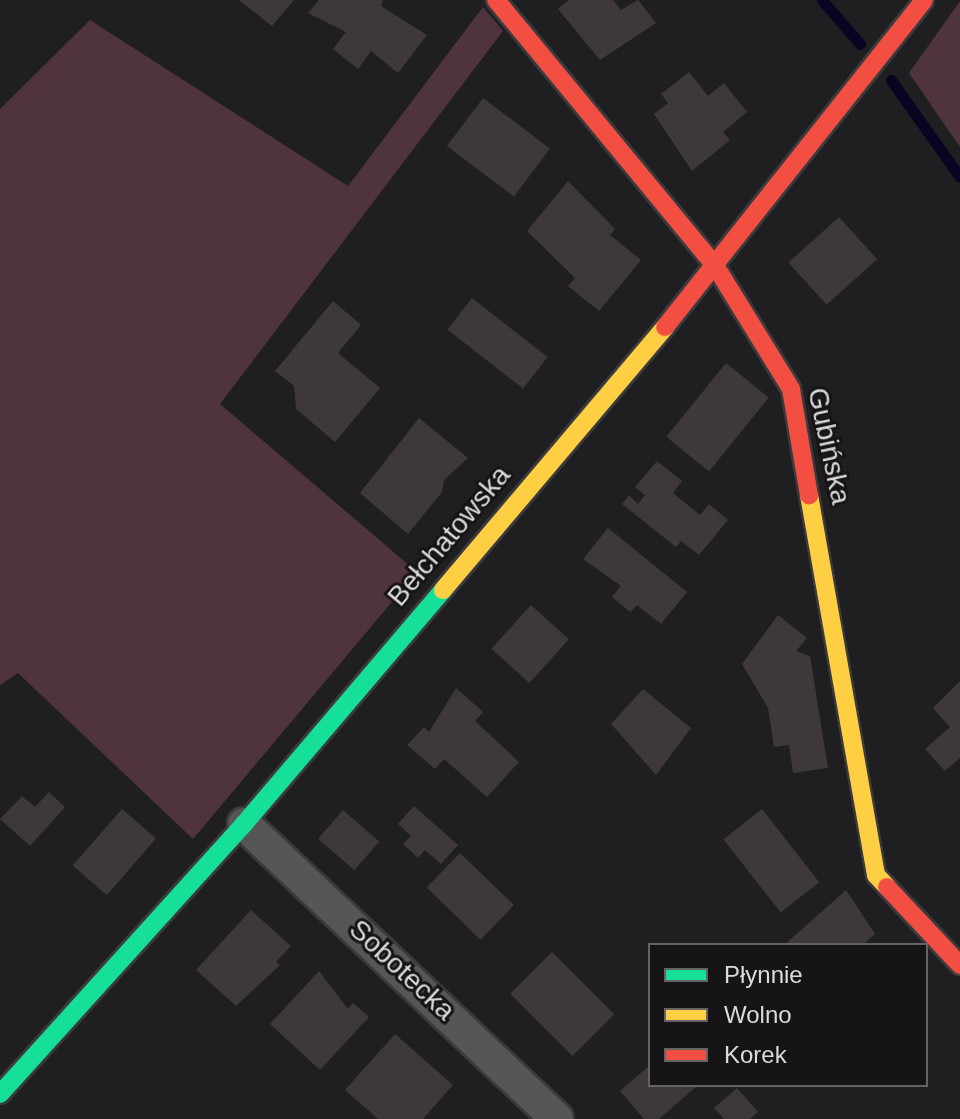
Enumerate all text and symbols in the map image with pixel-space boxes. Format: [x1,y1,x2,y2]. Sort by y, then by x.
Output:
street label: Gubińska [800,385,858,507]
street label: Bełchatowska [381,459,517,613]
street label: Sobotecka [342,913,462,1027]
legend [648,943,928,1087]
text: Płynnie [724,961,803,988]
text: Wolno [724,1001,792,1028]
text: Korek [724,1041,787,1068]

